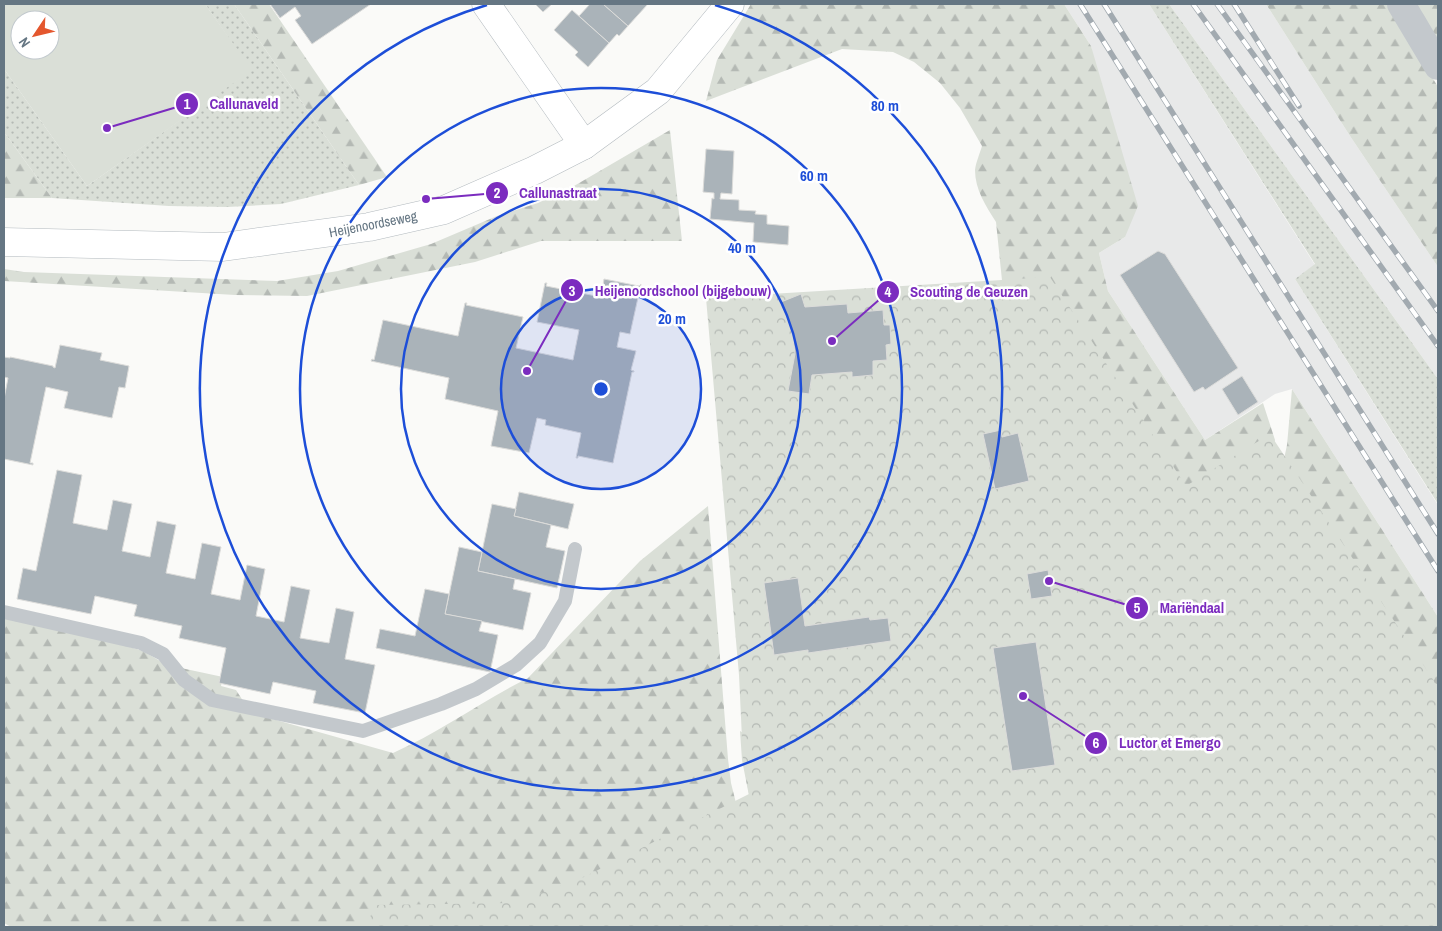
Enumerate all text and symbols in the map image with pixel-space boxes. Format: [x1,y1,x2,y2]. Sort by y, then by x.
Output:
north arrow [10,10,60,60]
text: N [15,34,34,51]
callout: Callunaveld [175,89,289,119]
text: 1 [184,93,191,114]
text: Callunaveld [209,93,279,114]
text: 80 m [871,95,899,116]
text: 60 m [800,165,828,186]
callout: Callunastraat [484,178,607,208]
text: 2 [494,182,501,203]
text: Callunastraat [519,182,597,203]
street label: Heijenoordseweg [327,207,419,241]
text: 40 m [728,237,756,258]
callout: Heijenoordschool (bijgebouw) [559,275,781,305]
callout: Scouting de Geuzen [875,277,1038,307]
text: 3 [569,280,576,301]
text: Heijenoordschool (bijgebouw) [595,280,771,301]
text: 4 [885,281,892,302]
text: Scouting de Geuzen [910,281,1028,302]
text: 20 m [658,308,686,329]
centre of rings [592,380,610,398]
callout: Mariëndaal [1124,593,1234,623]
text: 5 [1134,597,1141,618]
text: Mariëndaal [1160,597,1224,618]
callout: Luctor et Emergo [1084,728,1231,758]
text: 6 [1093,732,1100,753]
text: Luctor et Emergo [1119,732,1221,753]

